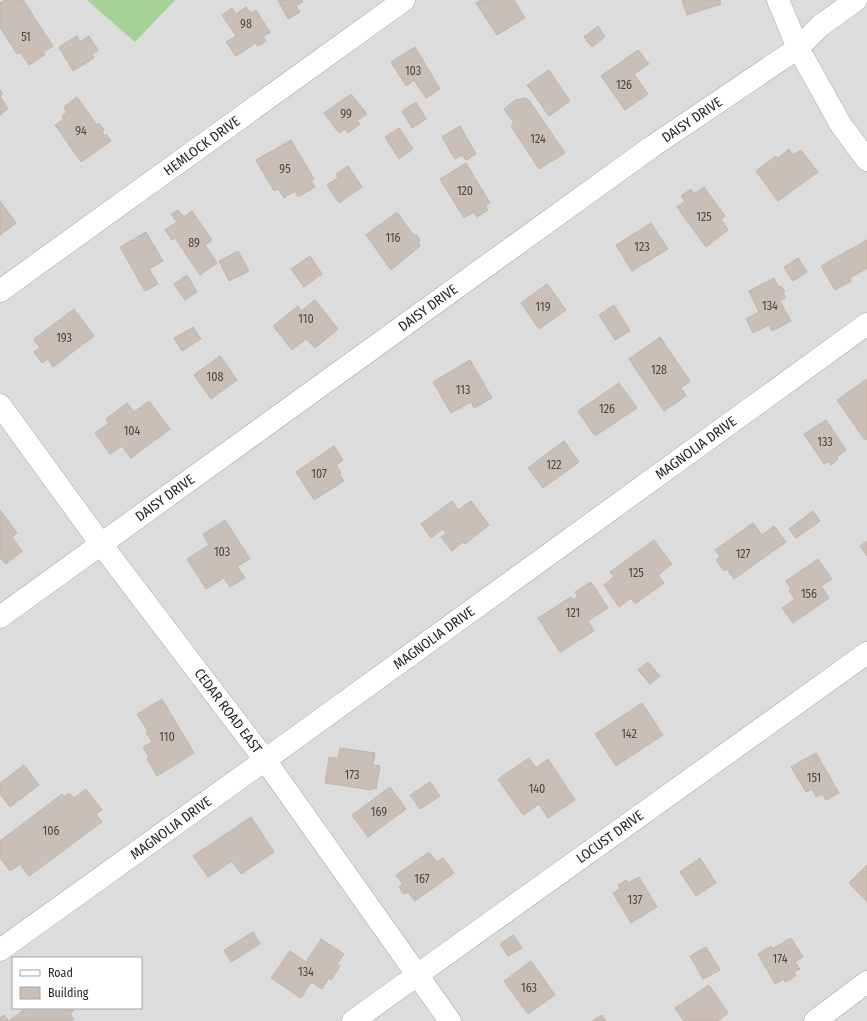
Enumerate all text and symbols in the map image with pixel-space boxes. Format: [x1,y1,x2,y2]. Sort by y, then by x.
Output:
house number: 98 [240,17,252,31]
house number: 51 [21,30,31,44]
house number: 103 [405,64,421,78]
house number: 126 [616,78,632,92]
street label: DAISY DRIVE [659,93,726,146]
house number: 99 [340,107,352,121]
street label: HEMLOCK DRIVE [160,112,244,179]
house number: 94 [75,124,87,138]
house number: 124 [530,132,546,146]
house number: 95 [279,162,291,176]
house number: 120 [457,184,473,198]
house number: 125 [696,210,712,224]
house number: 116 [385,231,401,245]
house number: 89 [188,236,200,250]
house number: 123 [634,240,650,254]
street label: DAISY DRIVE [395,281,461,335]
house number: 134 [762,299,778,313]
house number: 119 [535,300,551,314]
house number: 110 [298,312,314,326]
house number: 193 [56,331,72,345]
house number: 128 [651,363,667,377]
house number: 108 [207,370,223,384]
house number: 113 [456,383,470,397]
house number: 126 [599,402,615,416]
street label: MAGNOLIA DRIVE [652,413,740,483]
house number: 104 [124,424,141,438]
house number: 133 [817,435,833,449]
house number: 122 [546,458,562,472]
house number: 107 [311,467,327,481]
street label: DAISY DRIVE [132,471,198,525]
house number: 103 [214,545,230,559]
house number: 127 [736,547,751,561]
house number: 125 [628,566,644,580]
house number: 156 [801,587,817,601]
street label: MAGNOLIA DRIVE [390,603,478,673]
house number: 121 [566,606,580,620]
street label: CEDAR ROAD EAST [191,665,266,757]
house number: 142 [621,727,637,741]
house number: 110 [159,730,175,744]
house number: 173 [345,768,359,782]
house number: 151 [807,771,821,785]
house number: 140 [529,782,545,796]
street label: MAGNOLIA DRIVE [127,793,215,863]
house number: 169 [371,805,387,819]
street label: LOCUST DRIVE [573,807,647,867]
house number: 106 [43,824,59,838]
house number: 167 [414,872,430,886]
house number: 137 [628,893,643,907]
house number: 174 [773,952,788,966]
legend [12,957,142,1009]
house number: 134 [298,965,314,979]
text: Road [48,966,73,980]
house number: 163 [521,981,537,995]
text: Building [48,986,89,1000]

